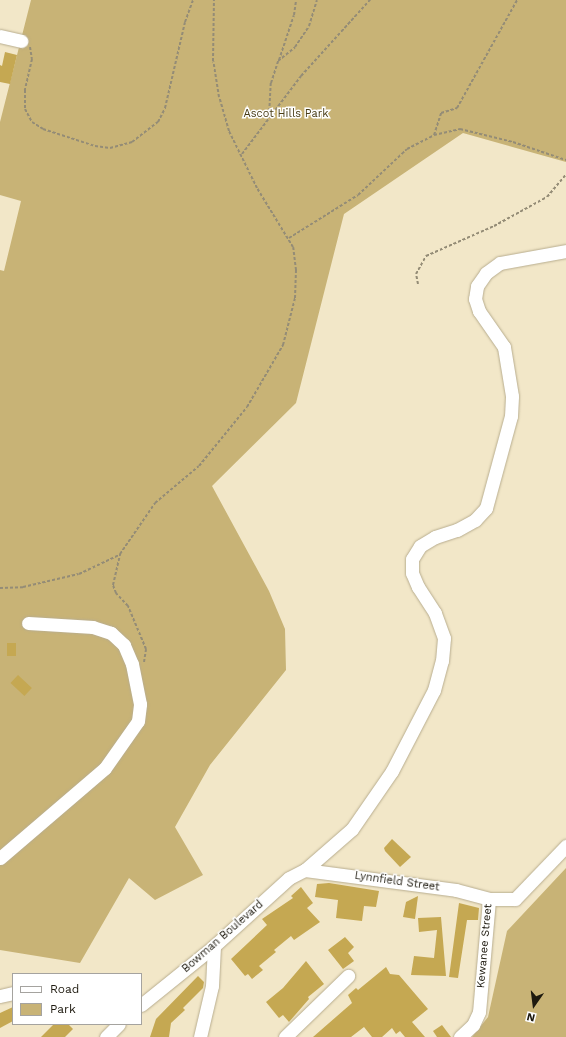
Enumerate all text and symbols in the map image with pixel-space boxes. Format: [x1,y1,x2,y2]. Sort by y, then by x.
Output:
park label: Ascot Hills Park [244,107,328,121]
street label: Lynnfield Street [354,870,440,894]
street label: Bowman Boulevard [180,898,266,976]
street label: Kewanee Street [475,903,495,989]
legend [12,973,142,1025]
text: Road [50,982,79,996]
north arrow [514,985,554,1025]
text: Park [50,1002,76,1016]
text: N [525,1010,537,1024]

